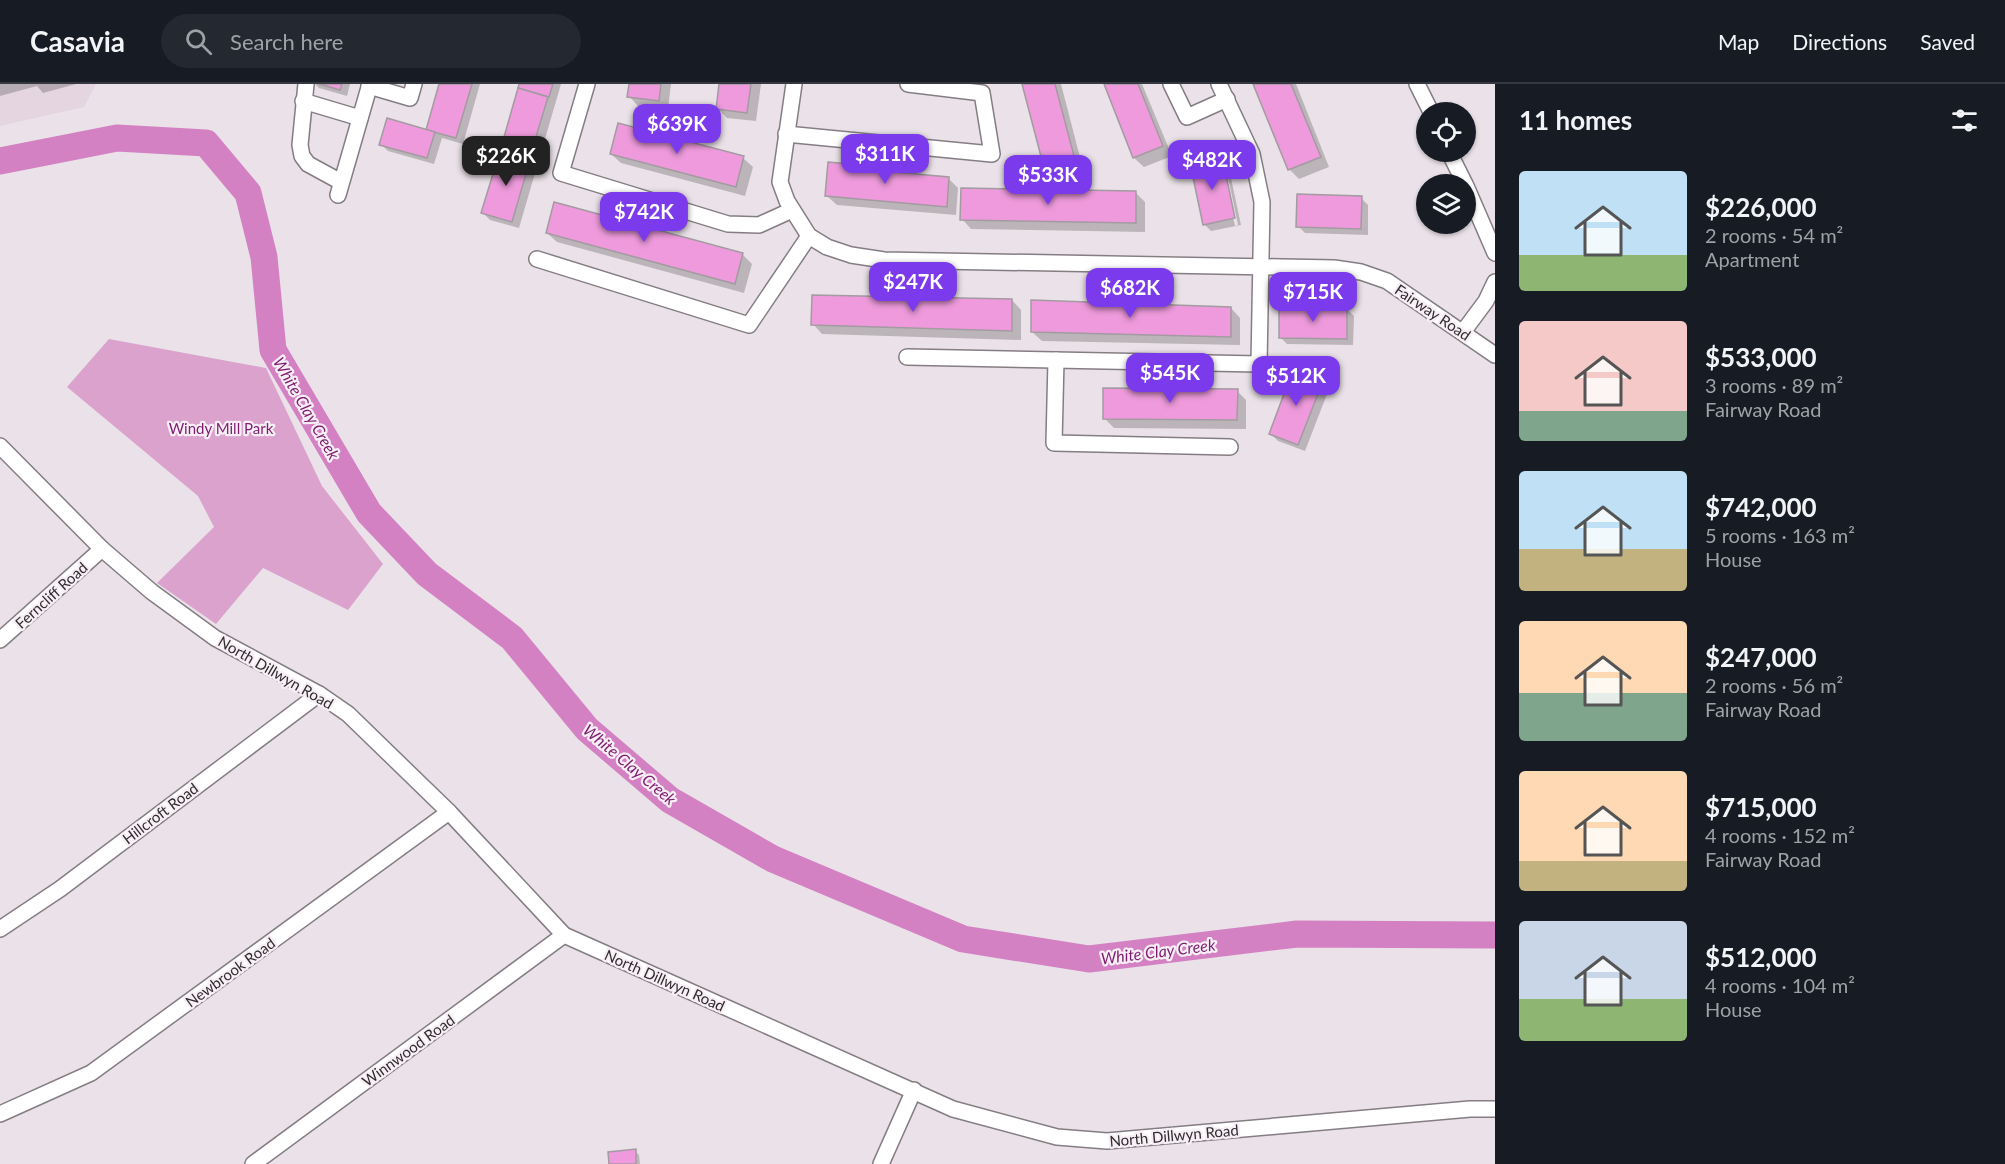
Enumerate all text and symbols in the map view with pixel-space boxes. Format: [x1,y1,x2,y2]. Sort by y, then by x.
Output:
search box [161,14,581,68]
text: Casavia [30,24,125,58]
icon: search [182,25,215,58]
text: Search here [230,28,344,55]
text: Map [1718,29,1759,54]
text: Directions [1792,29,1887,54]
text: Saved [1920,29,1975,54]
map controls [1416,102,1476,234]
button: locate [1416,102,1476,162]
pin: $639K [635,104,719,155]
text: 11 homes [1519,104,1632,136]
icon: filters [1948,104,1981,137]
text: $639K [647,111,707,135]
pin: $311K [843,134,927,185]
pin: $226K [464,136,548,187]
pin: $482K [1170,140,1254,191]
text: $311K [855,141,915,165]
text: $226K [476,143,536,167]
text: $482K [1182,147,1242,171]
pin: $533K [1006,155,1090,206]
text: $533K [1018,162,1078,186]
button: layers [1416,174,1476,234]
text: $226,000 [1705,191,1817,223]
pin: $742K [602,192,686,243]
icon: home [1567,195,1639,267]
text: $742K [614,199,674,223]
text: 2 rooms · 54 m² [1705,223,1843,247]
text: Apartment [1705,247,1799,271]
pin: $247K [871,262,955,313]
pin: $682K [1088,268,1172,319]
text: $247K [883,269,943,293]
pin: $715K [1271,272,1355,323]
text: $682K [1100,275,1160,299]
text: $715K [1283,279,1343,303]
street label: Fairway Road [1392,280,1474,344]
text: $533,000 [1705,341,1817,373]
icon: home [1567,345,1639,417]
water label: White Clay Creek [270,353,344,463]
pin: $545K [1128,353,1212,404]
pin: $512K [1254,356,1338,407]
text: $545K [1140,360,1200,384]
text: $512K [1266,363,1326,387]
text: 3 rooms · 89 m² [1705,373,1843,397]
text: Fairway Road [1705,397,1822,421]
park label: Windy Mill Park [169,419,274,437]
text: $742,000 [1705,491,1817,523]
icon: home [1567,495,1639,567]
text: 5 rooms · 163 m² [1705,523,1855,547]
text: House [1705,547,1762,571]
street label: Ferncliff Road [11,558,91,632]
street label: North Dillwyn Road [215,632,337,712]
text: $247,000 [1705,641,1817,673]
icon: home [1567,645,1639,717]
text: 2 rooms · 56 m² [1705,673,1843,697]
text: Fairway Road [1705,697,1822,721]
water label: White Clay Creek [580,720,681,809]
street label: Hillcroft Road [119,779,201,847]
text: $715,000 [1705,791,1817,823]
icon: home [1567,795,1639,867]
text: 4 rooms · 152 m² [1705,823,1855,847]
text: Fairway Road [1705,847,1822,871]
street label: Newbrook Road [182,934,278,1010]
water label: White Clay Creek [1100,935,1217,967]
text: $512,000 [1705,941,1817,973]
street label: North Dillwyn Road [602,945,728,1015]
icon: home [1567,945,1639,1017]
text: 4 rooms · 104 m² [1705,973,1855,997]
text: House [1705,997,1762,1021]
street label: Winnwood Road [358,1010,458,1090]
street label: North Dillwyn Road [1109,1120,1239,1150]

